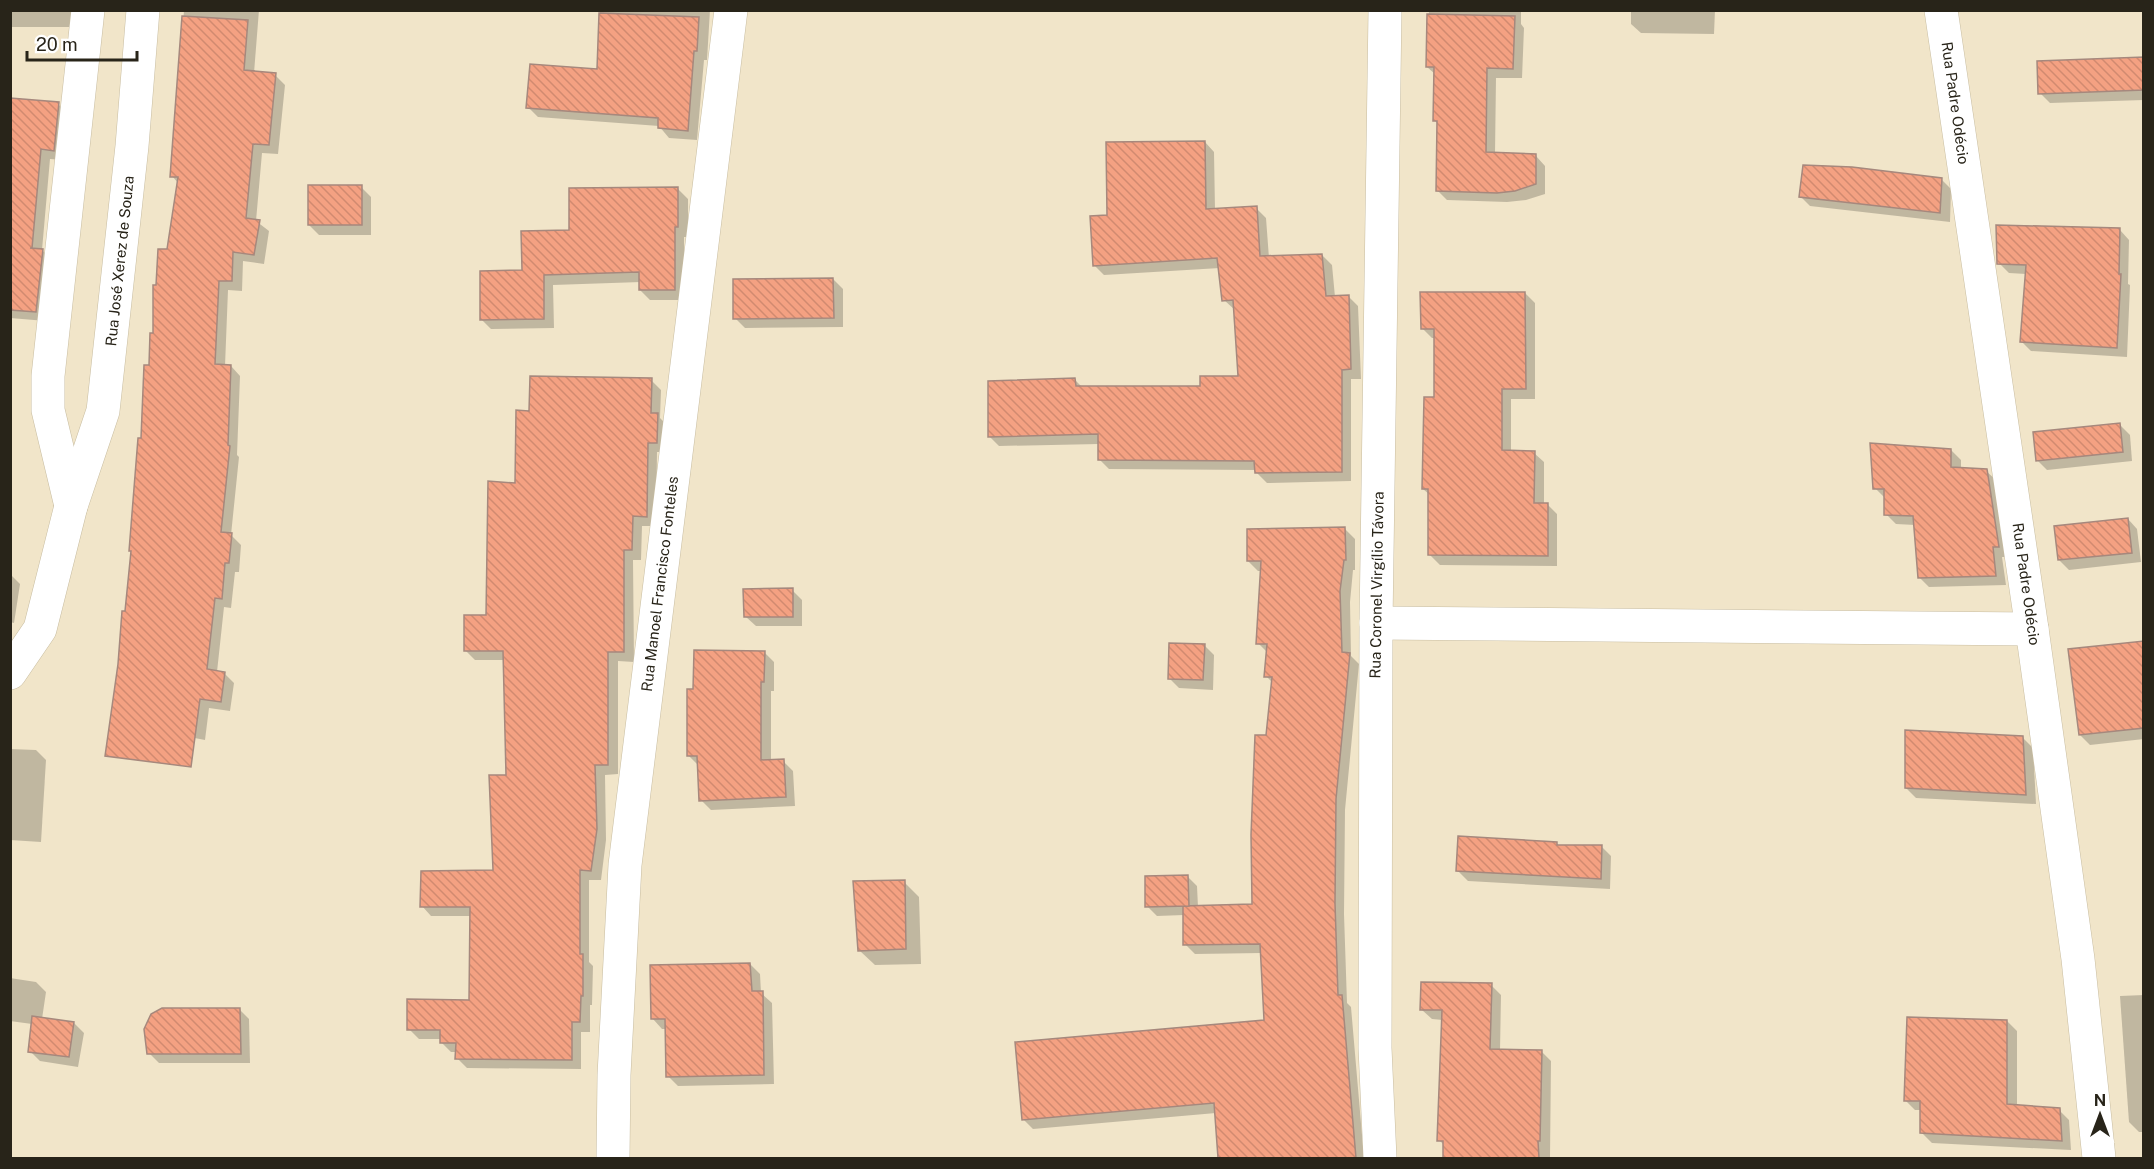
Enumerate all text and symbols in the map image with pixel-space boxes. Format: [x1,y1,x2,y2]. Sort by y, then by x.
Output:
scale bar [27,24,136,62]
text: 20 m [36,34,78,55]
street label: Rua Padre Odécio [1938,40,1973,165]
street label: Rua José Xerez de Souza [102,175,137,347]
street label: Rua Manoel Francisco Fonteles [638,475,681,693]
street label: Rua Coronel Virgílio Távora [1366,491,1387,679]
street label: Rua Padre Odécio [2009,521,2044,646]
north arrow [2070,1085,2130,1145]
text: N [2094,1091,2106,1110]

